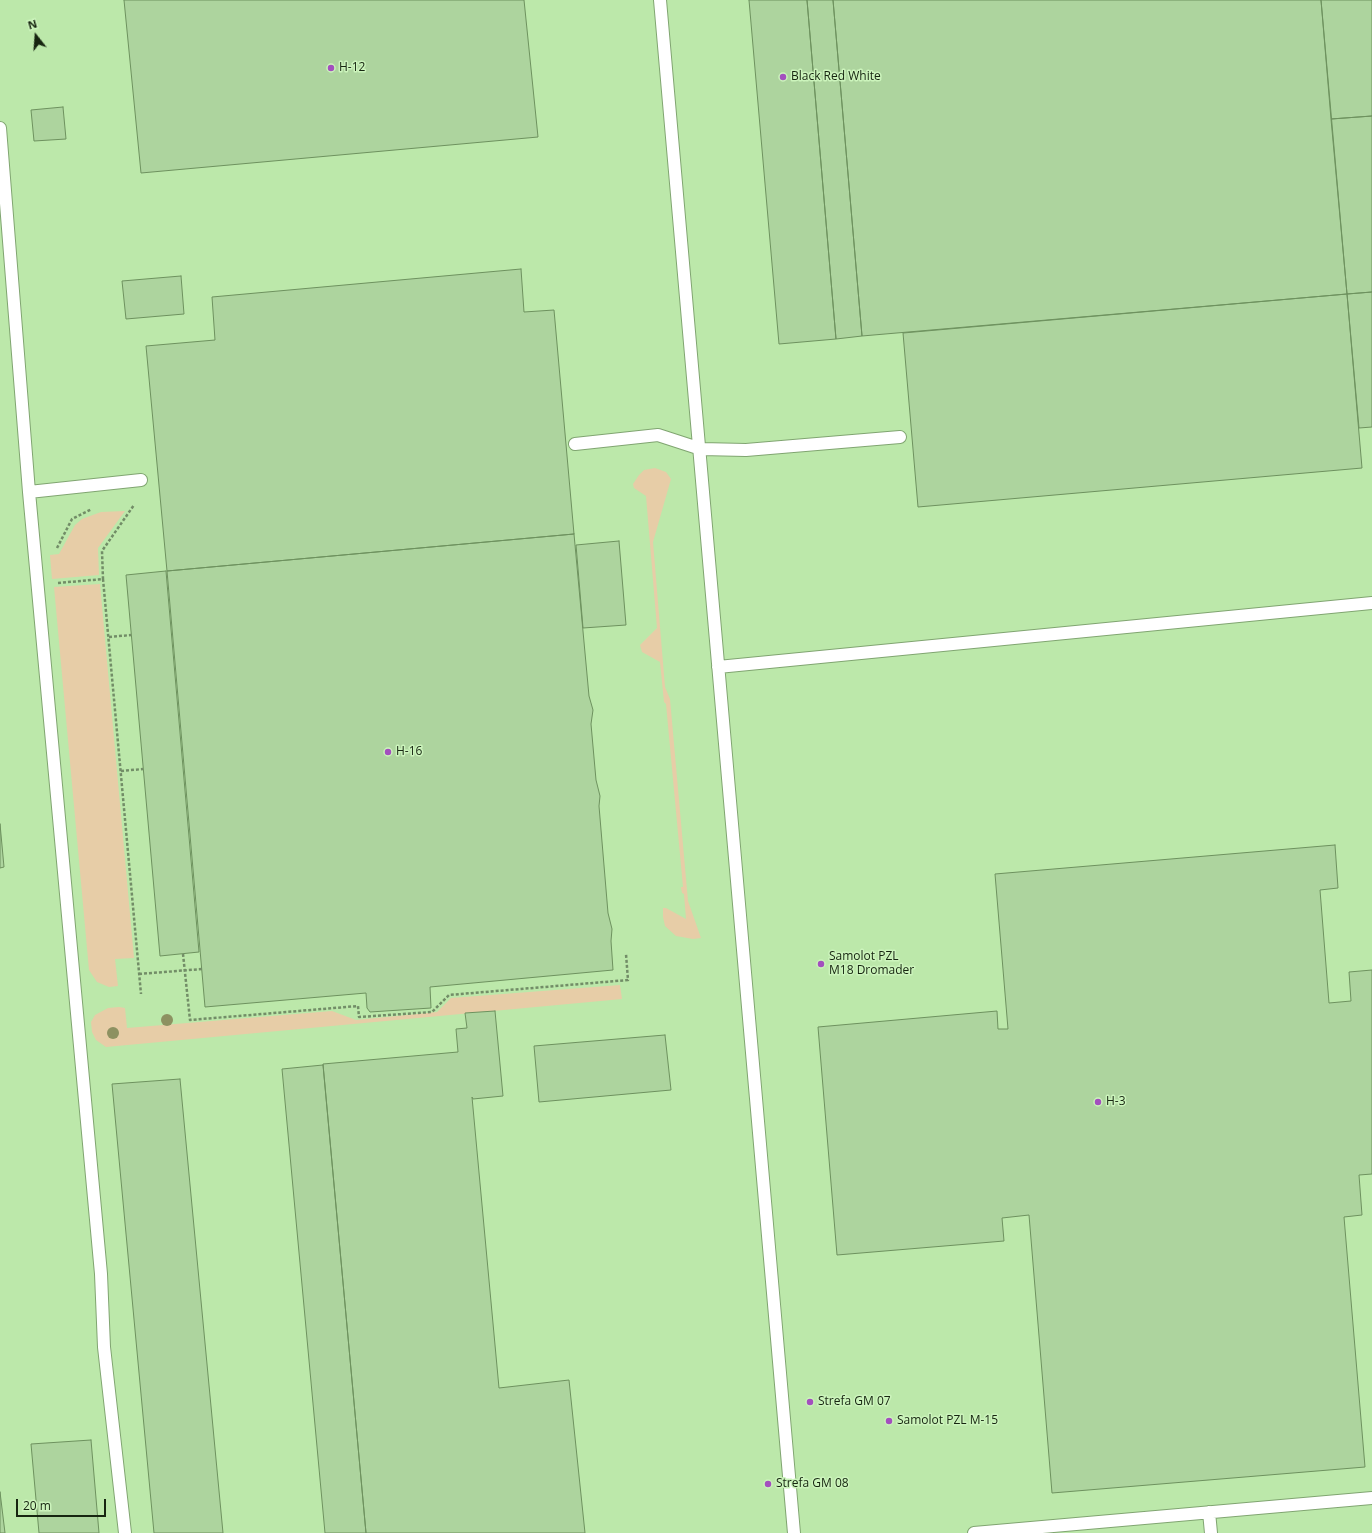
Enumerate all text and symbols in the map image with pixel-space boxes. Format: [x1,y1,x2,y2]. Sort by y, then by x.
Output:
north arrow [16,16,56,56]
text: N [26,16,39,33]
place label: H-12 [339,61,365,75]
marker: H-12 [326,63,336,73]
place label: Black Red White [791,70,881,84]
marker: Black Red White [778,72,788,82]
place label: H-16 [396,745,422,759]
marker: H-16 [383,747,393,757]
place label: Samolot PZL M18 Dromader [829,950,914,978]
marker: Samolot PZL M18 Dromader [816,959,826,969]
place label: H-3 [1106,1095,1126,1109]
marker: H-3 [1093,1097,1103,1107]
place label: Strefa GM 07 [818,1395,891,1409]
marker: Strefa GM 07 [805,1397,815,1407]
place label: Samolot PZL M-15 [897,1414,998,1428]
marker: Samolot PZL M-15 [884,1416,894,1426]
place label: Strefa GM 08 [776,1477,849,1491]
marker: Strefa GM 08 [763,1479,773,1489]
scale bar [18,1491,108,1517]
text: 20 m [23,1497,51,1514]

